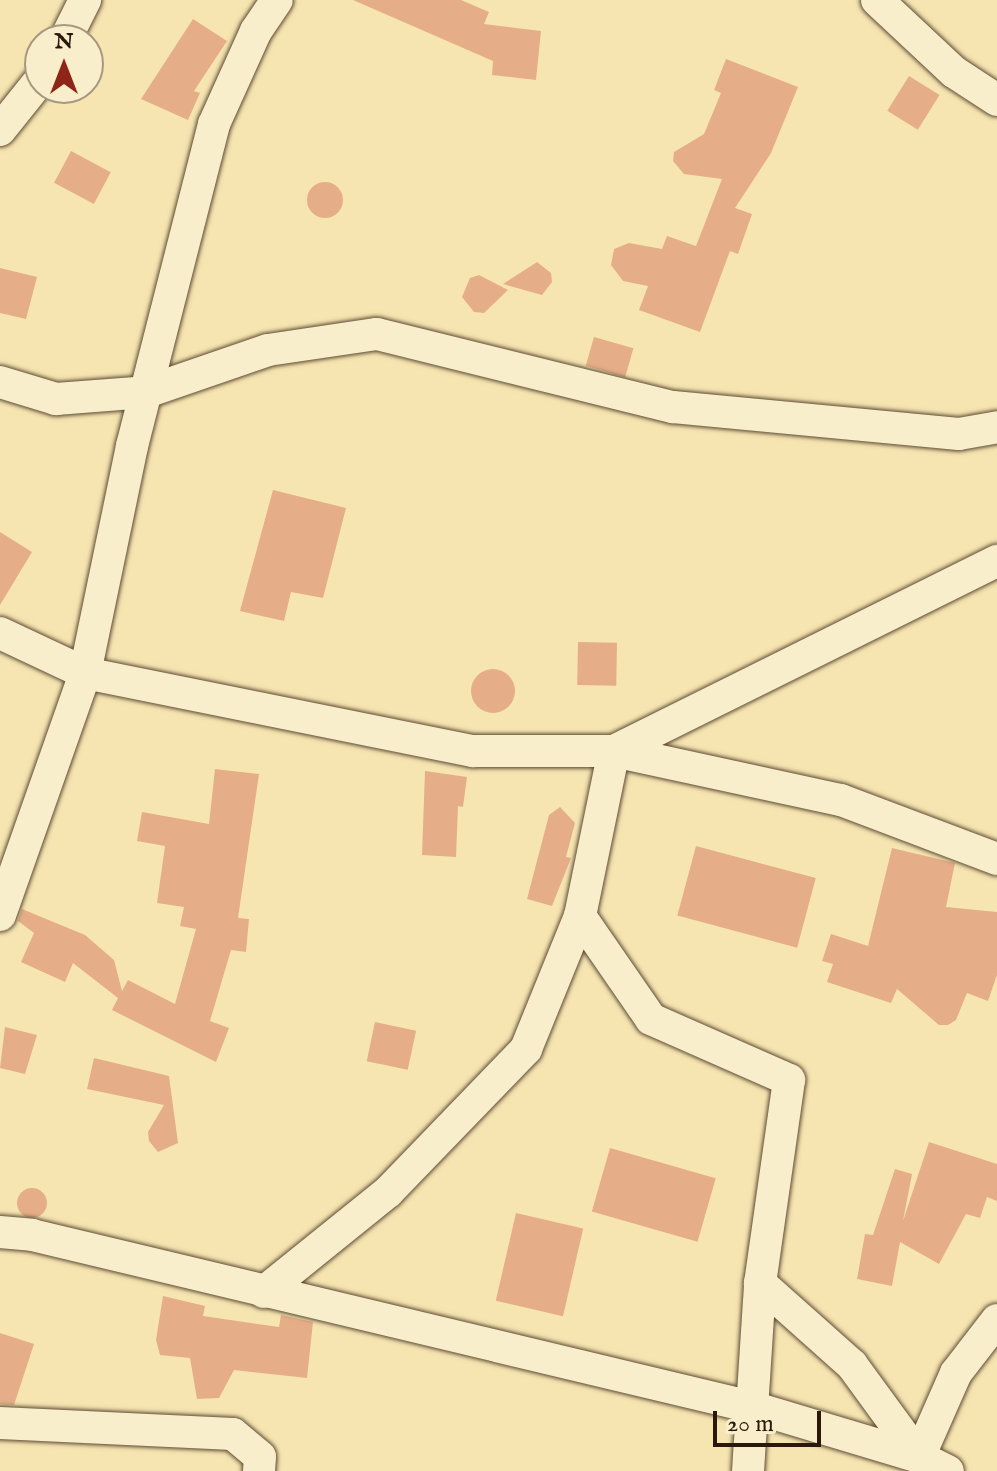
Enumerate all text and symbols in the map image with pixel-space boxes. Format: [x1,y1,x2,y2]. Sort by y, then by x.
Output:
north arrow [24,24,104,104]
text: N [54,28,74,56]
scale bar [717,1395,825,1445]
text: 20 m [727,1409,774,1440]

